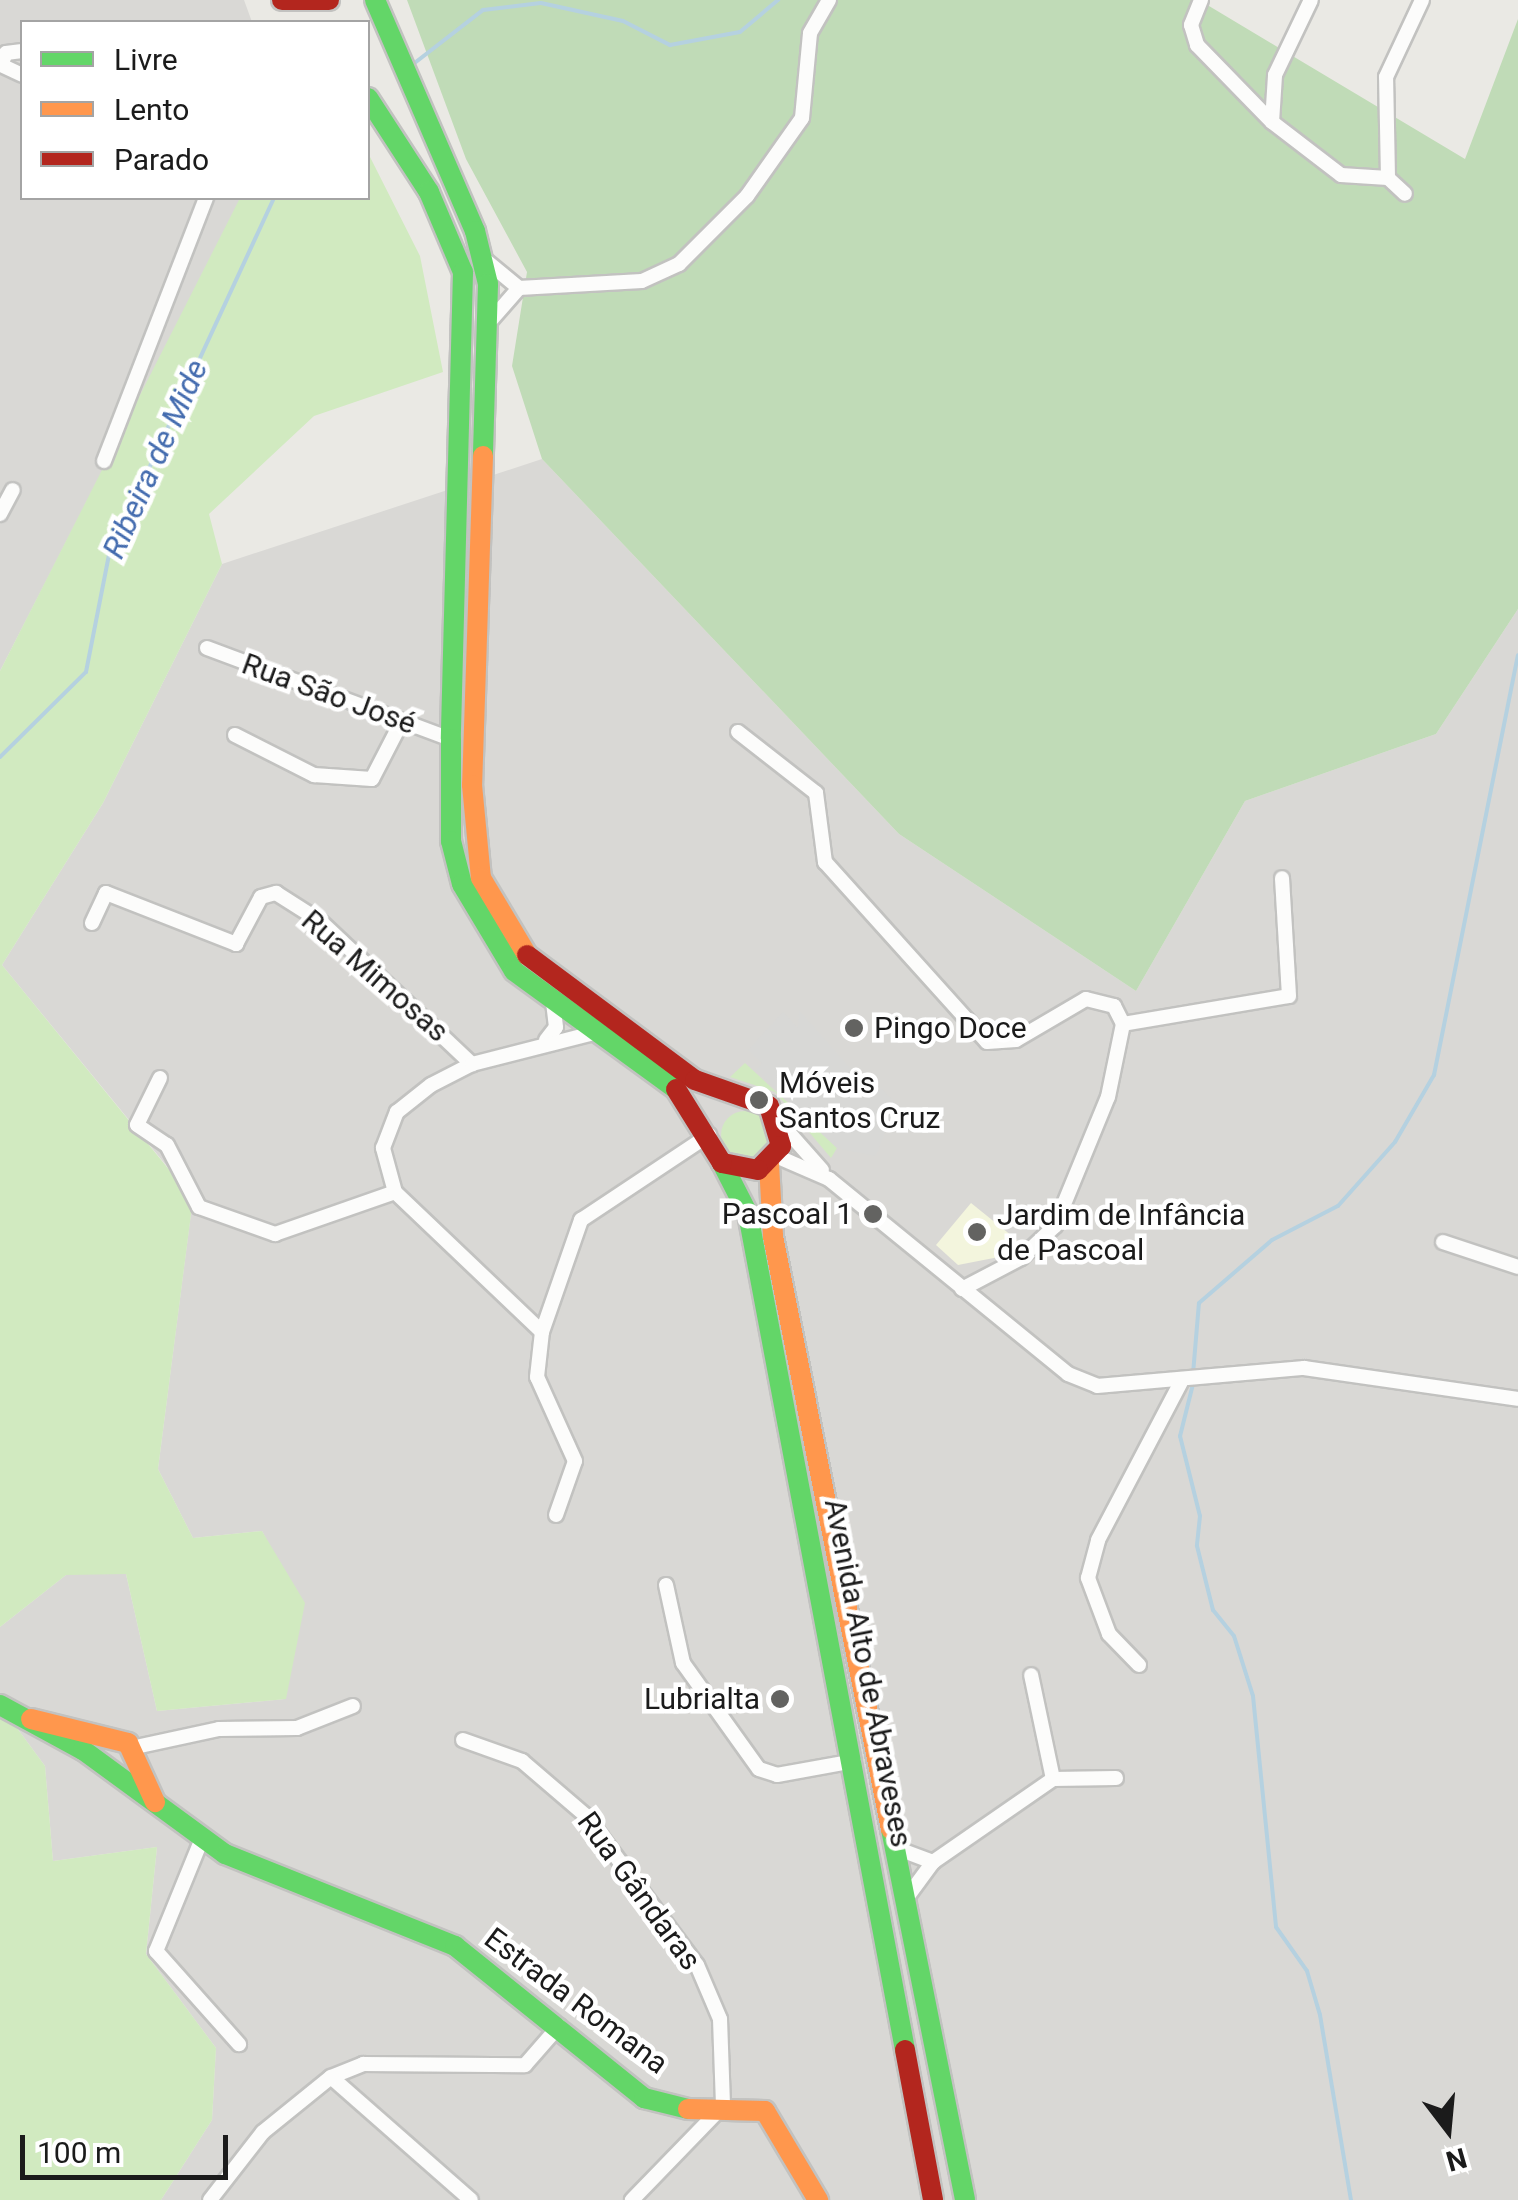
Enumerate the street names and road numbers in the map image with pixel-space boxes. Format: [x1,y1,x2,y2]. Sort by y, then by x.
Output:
street label: Rua São José [237,646,421,742]
street label: Rua Mimosas [294,902,456,1050]
street label: Avenida Alto de Abraveses [817,1496,919,1850]
street label: Rua Gândaras [570,1805,708,1977]
street label: Estrada Romana [477,1920,675,2082]

